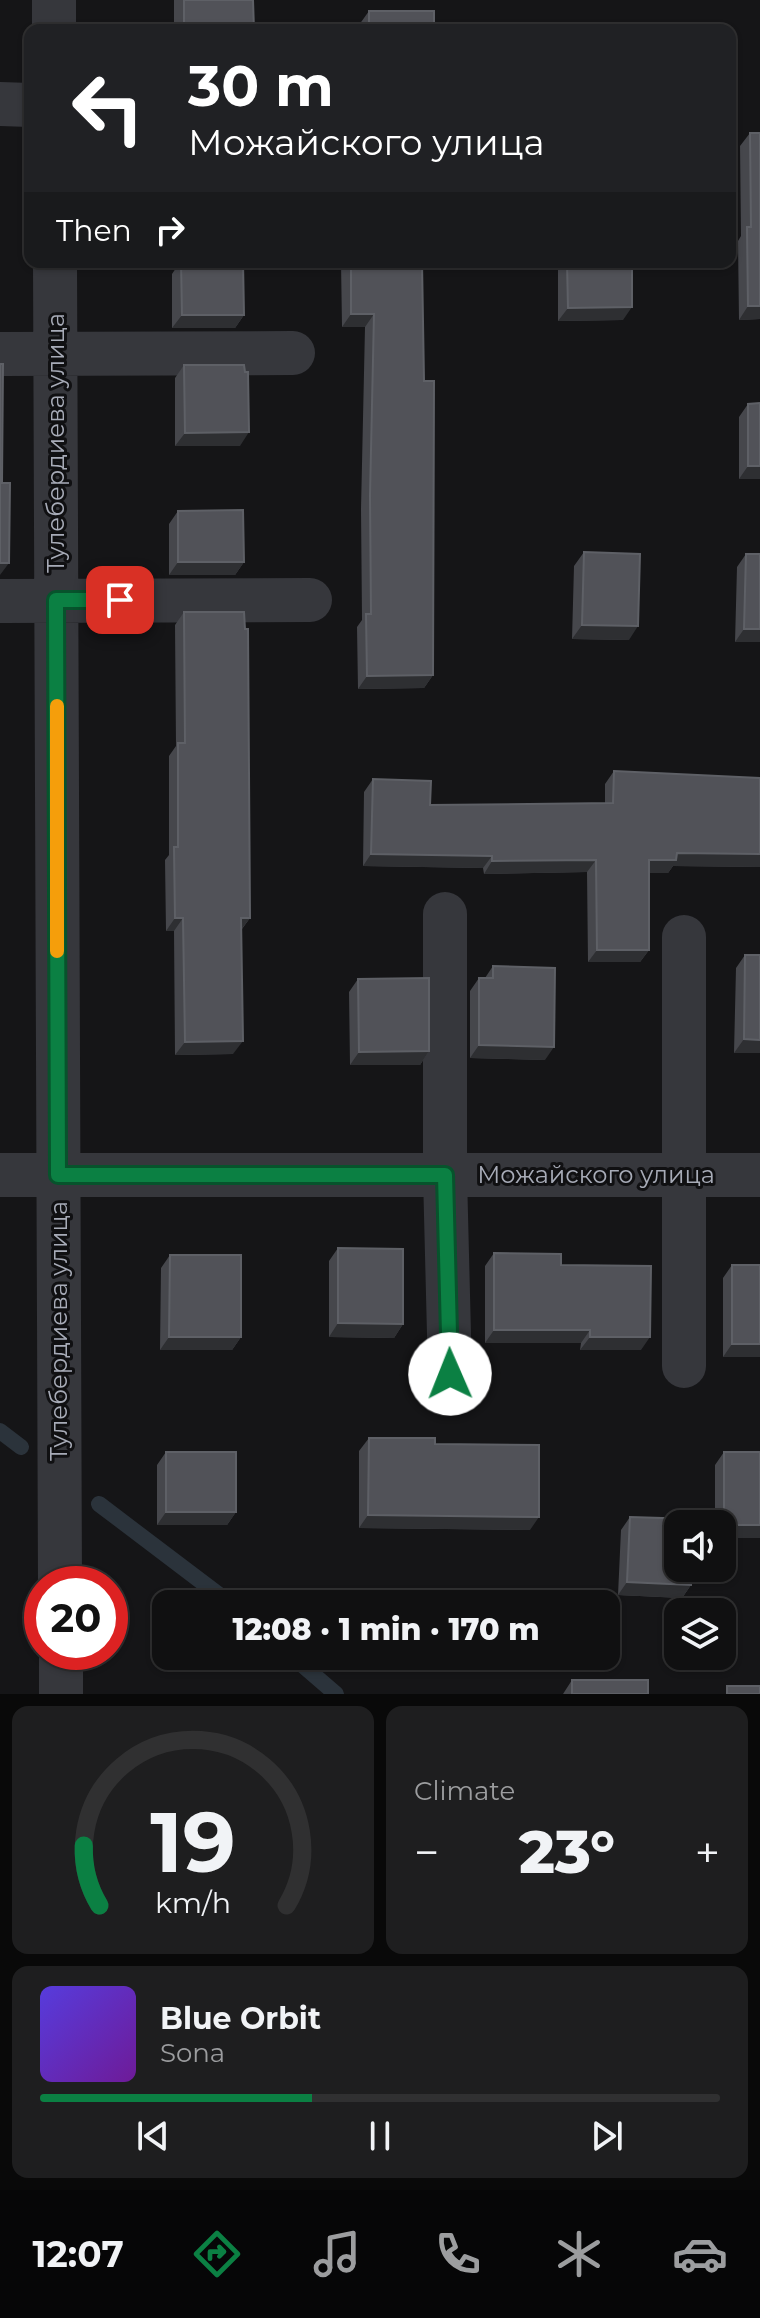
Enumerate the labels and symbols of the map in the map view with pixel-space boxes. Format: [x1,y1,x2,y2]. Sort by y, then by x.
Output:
street label: Тулебердиева улица [41,313,70,573]
pin [86,566,154,634]
street label: Можайского улица [477,1160,715,1189]
street label: Тулебердиева улица [44,1201,73,1461]
position arrow [408,1332,492,1416]
speed limit sign: 20 [24,1566,128,1670]

